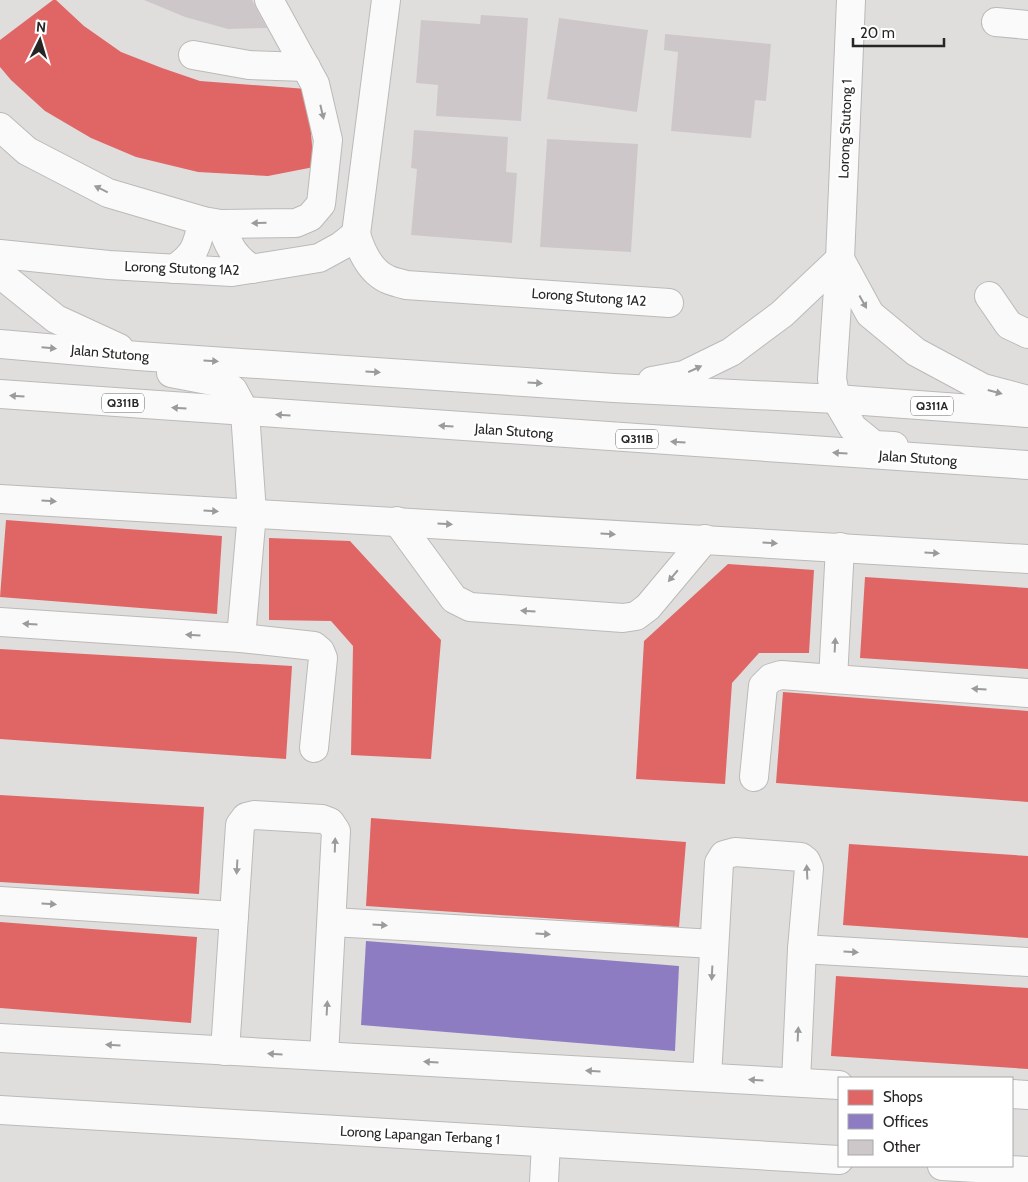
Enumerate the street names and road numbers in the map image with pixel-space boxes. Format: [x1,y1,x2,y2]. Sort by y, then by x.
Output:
street label: Lorong Stutong 1 [834,79,856,179]
street label: Lorong Stutong 1A2 [124,257,240,279]
street label: Lorong Stutong 1A2 [531,284,647,310]
street label: Jalan Stutong [69,341,151,365]
road number: Q311B [102,393,144,412]
road number: Q311A [911,396,953,416]
street label: Jalan Stutong [473,419,555,443]
road number: Q311B [616,429,658,448]
street label: Jalan Stutong [877,446,959,470]
street label: Lorong Lapangan Terbang 1 [340,1122,500,1148]

